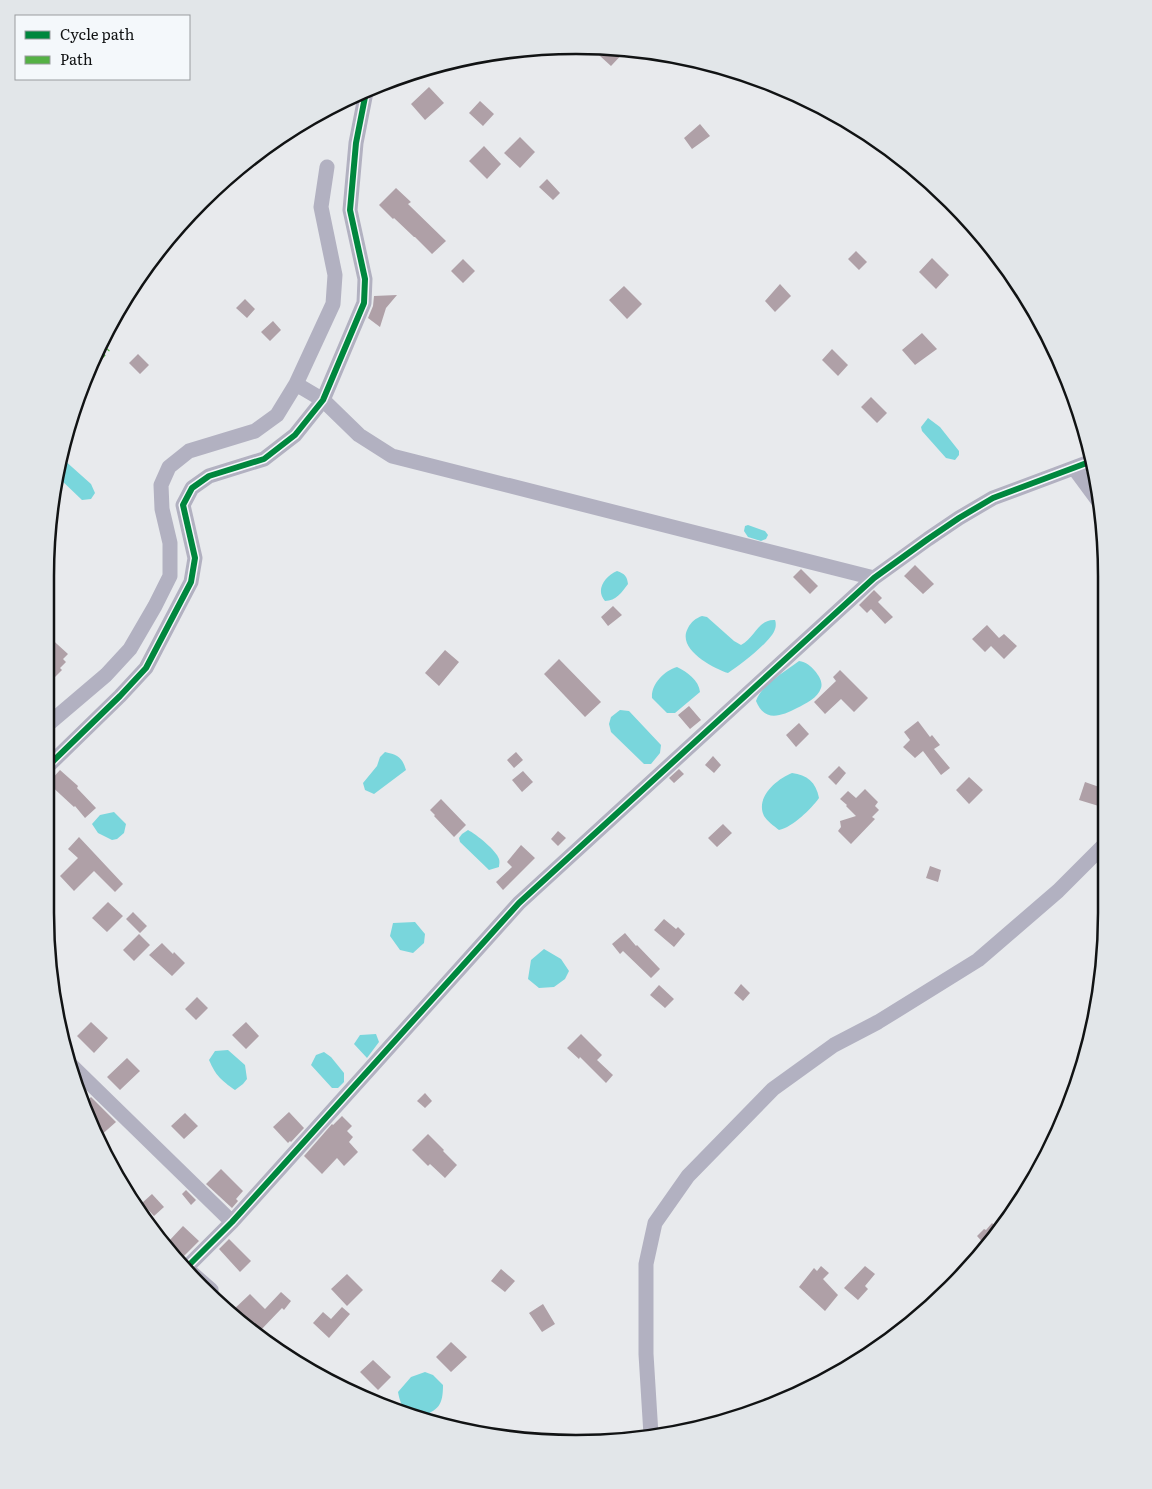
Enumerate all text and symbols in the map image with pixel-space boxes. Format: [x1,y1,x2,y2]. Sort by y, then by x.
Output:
legend [15,15,190,80]
text: Cycle path [60,22,135,45]
text: Path [60,47,93,70]

